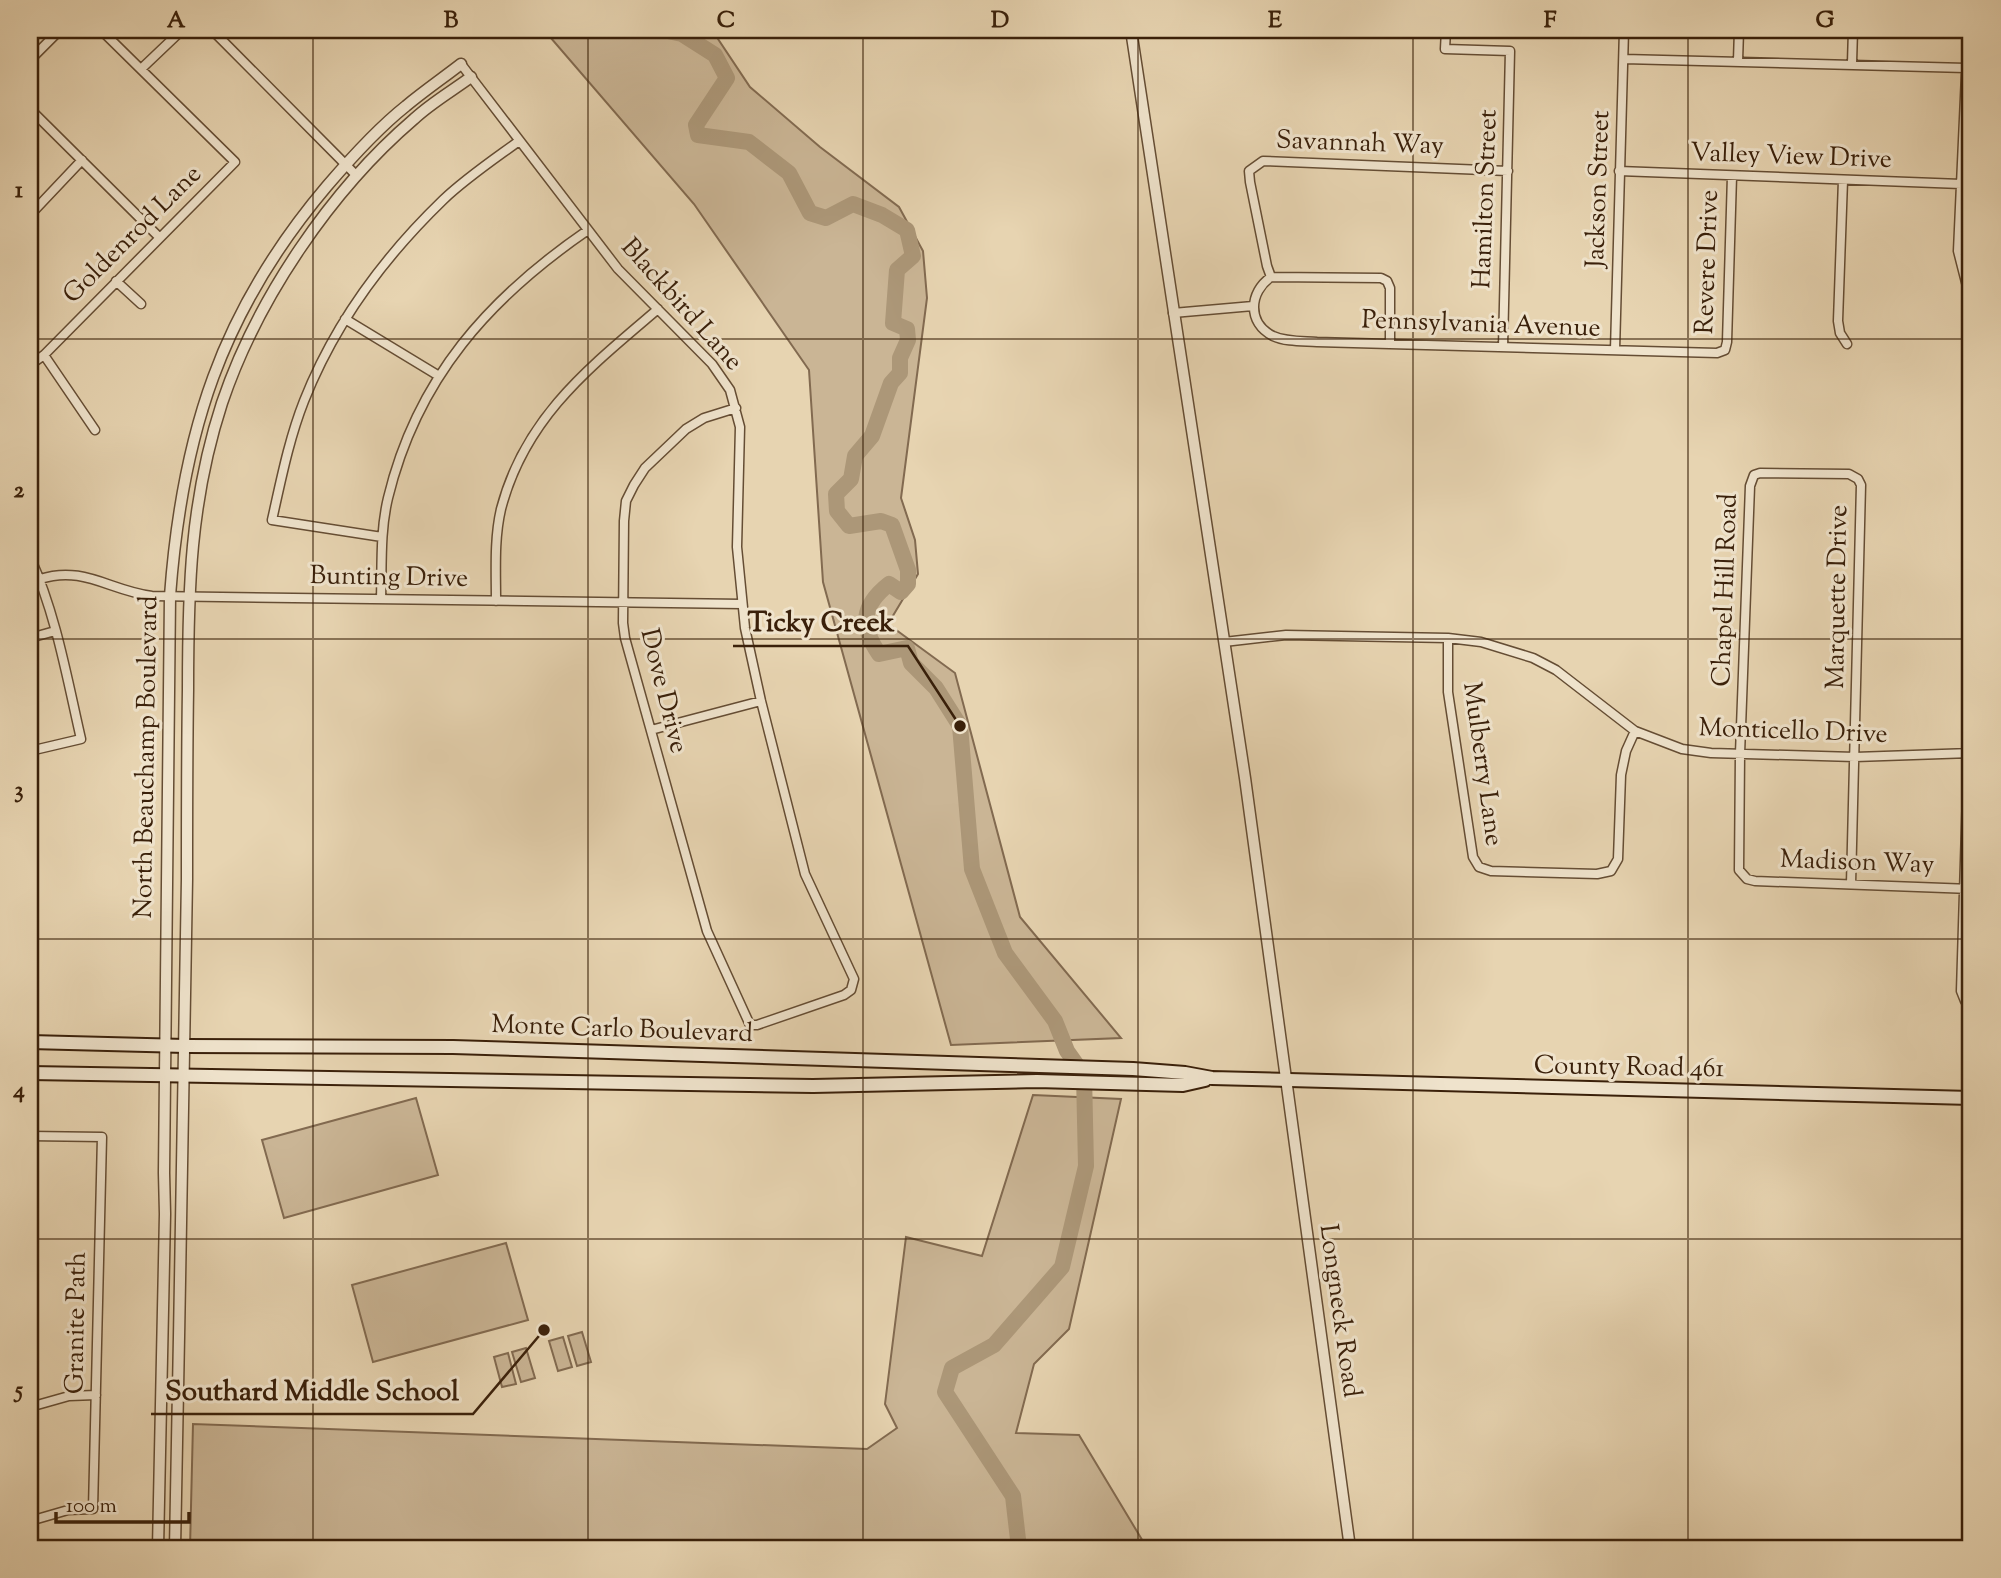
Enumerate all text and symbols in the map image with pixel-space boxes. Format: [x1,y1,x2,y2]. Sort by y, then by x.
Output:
text: A [167,5,186,38]
text: B [444,5,459,38]
text: C [717,5,735,38]
text: D [991,5,1009,38]
text: E [1268,5,1282,38]
text: F [1544,5,1557,38]
text: G [1816,5,1835,38]
street label: Hamilton Street [1464,109,1508,289]
street label: Jackson Street [1578,110,1620,270]
street label: Savannah Way [1275,123,1445,165]
street label: Valley View Drive [1689,135,1893,179]
street label: Goldenrod Lane [55,157,211,313]
text: 1 [15,175,23,208]
street label: Revere Drive [1687,189,1729,335]
street label: Blackbird Lane [611,231,751,379]
street label: Pennsylvania Avenue [1361,302,1601,348]
text: 2 [14,475,25,508]
street label: Chapel Hill Road [1704,492,1748,687]
street label: Marquette Drive [1818,504,1858,690]
street label: Bunting Drive [309,558,469,598]
street label: North Beauchamp Boulevard [126,595,168,919]
callout: Ticky Creek [733,597,908,646]
text: Ticky Creek [747,604,895,644]
street label: Dove Drive [630,625,696,757]
street label: Mulberry Lane [1452,680,1512,848]
street label: Monticello Drive [1698,710,1888,754]
text: 3 [14,775,24,808]
street label: Madison Way [1779,842,1935,884]
street label: Monte Carlo Boulevard [490,1007,754,1053]
street label: County Road 461 [1534,1048,1725,1088]
text: 4 [12,1075,25,1108]
street label: Longneck Road [1309,1222,1370,1400]
street label: Granite Path [57,1252,97,1394]
callout: Southard Middle School [151,1365,473,1414]
text: Southard Middle School [165,1373,459,1413]
text: 5 [13,1375,23,1408]
scale bar [56,1480,189,1524]
text: 100 m [66,1492,117,1522]

